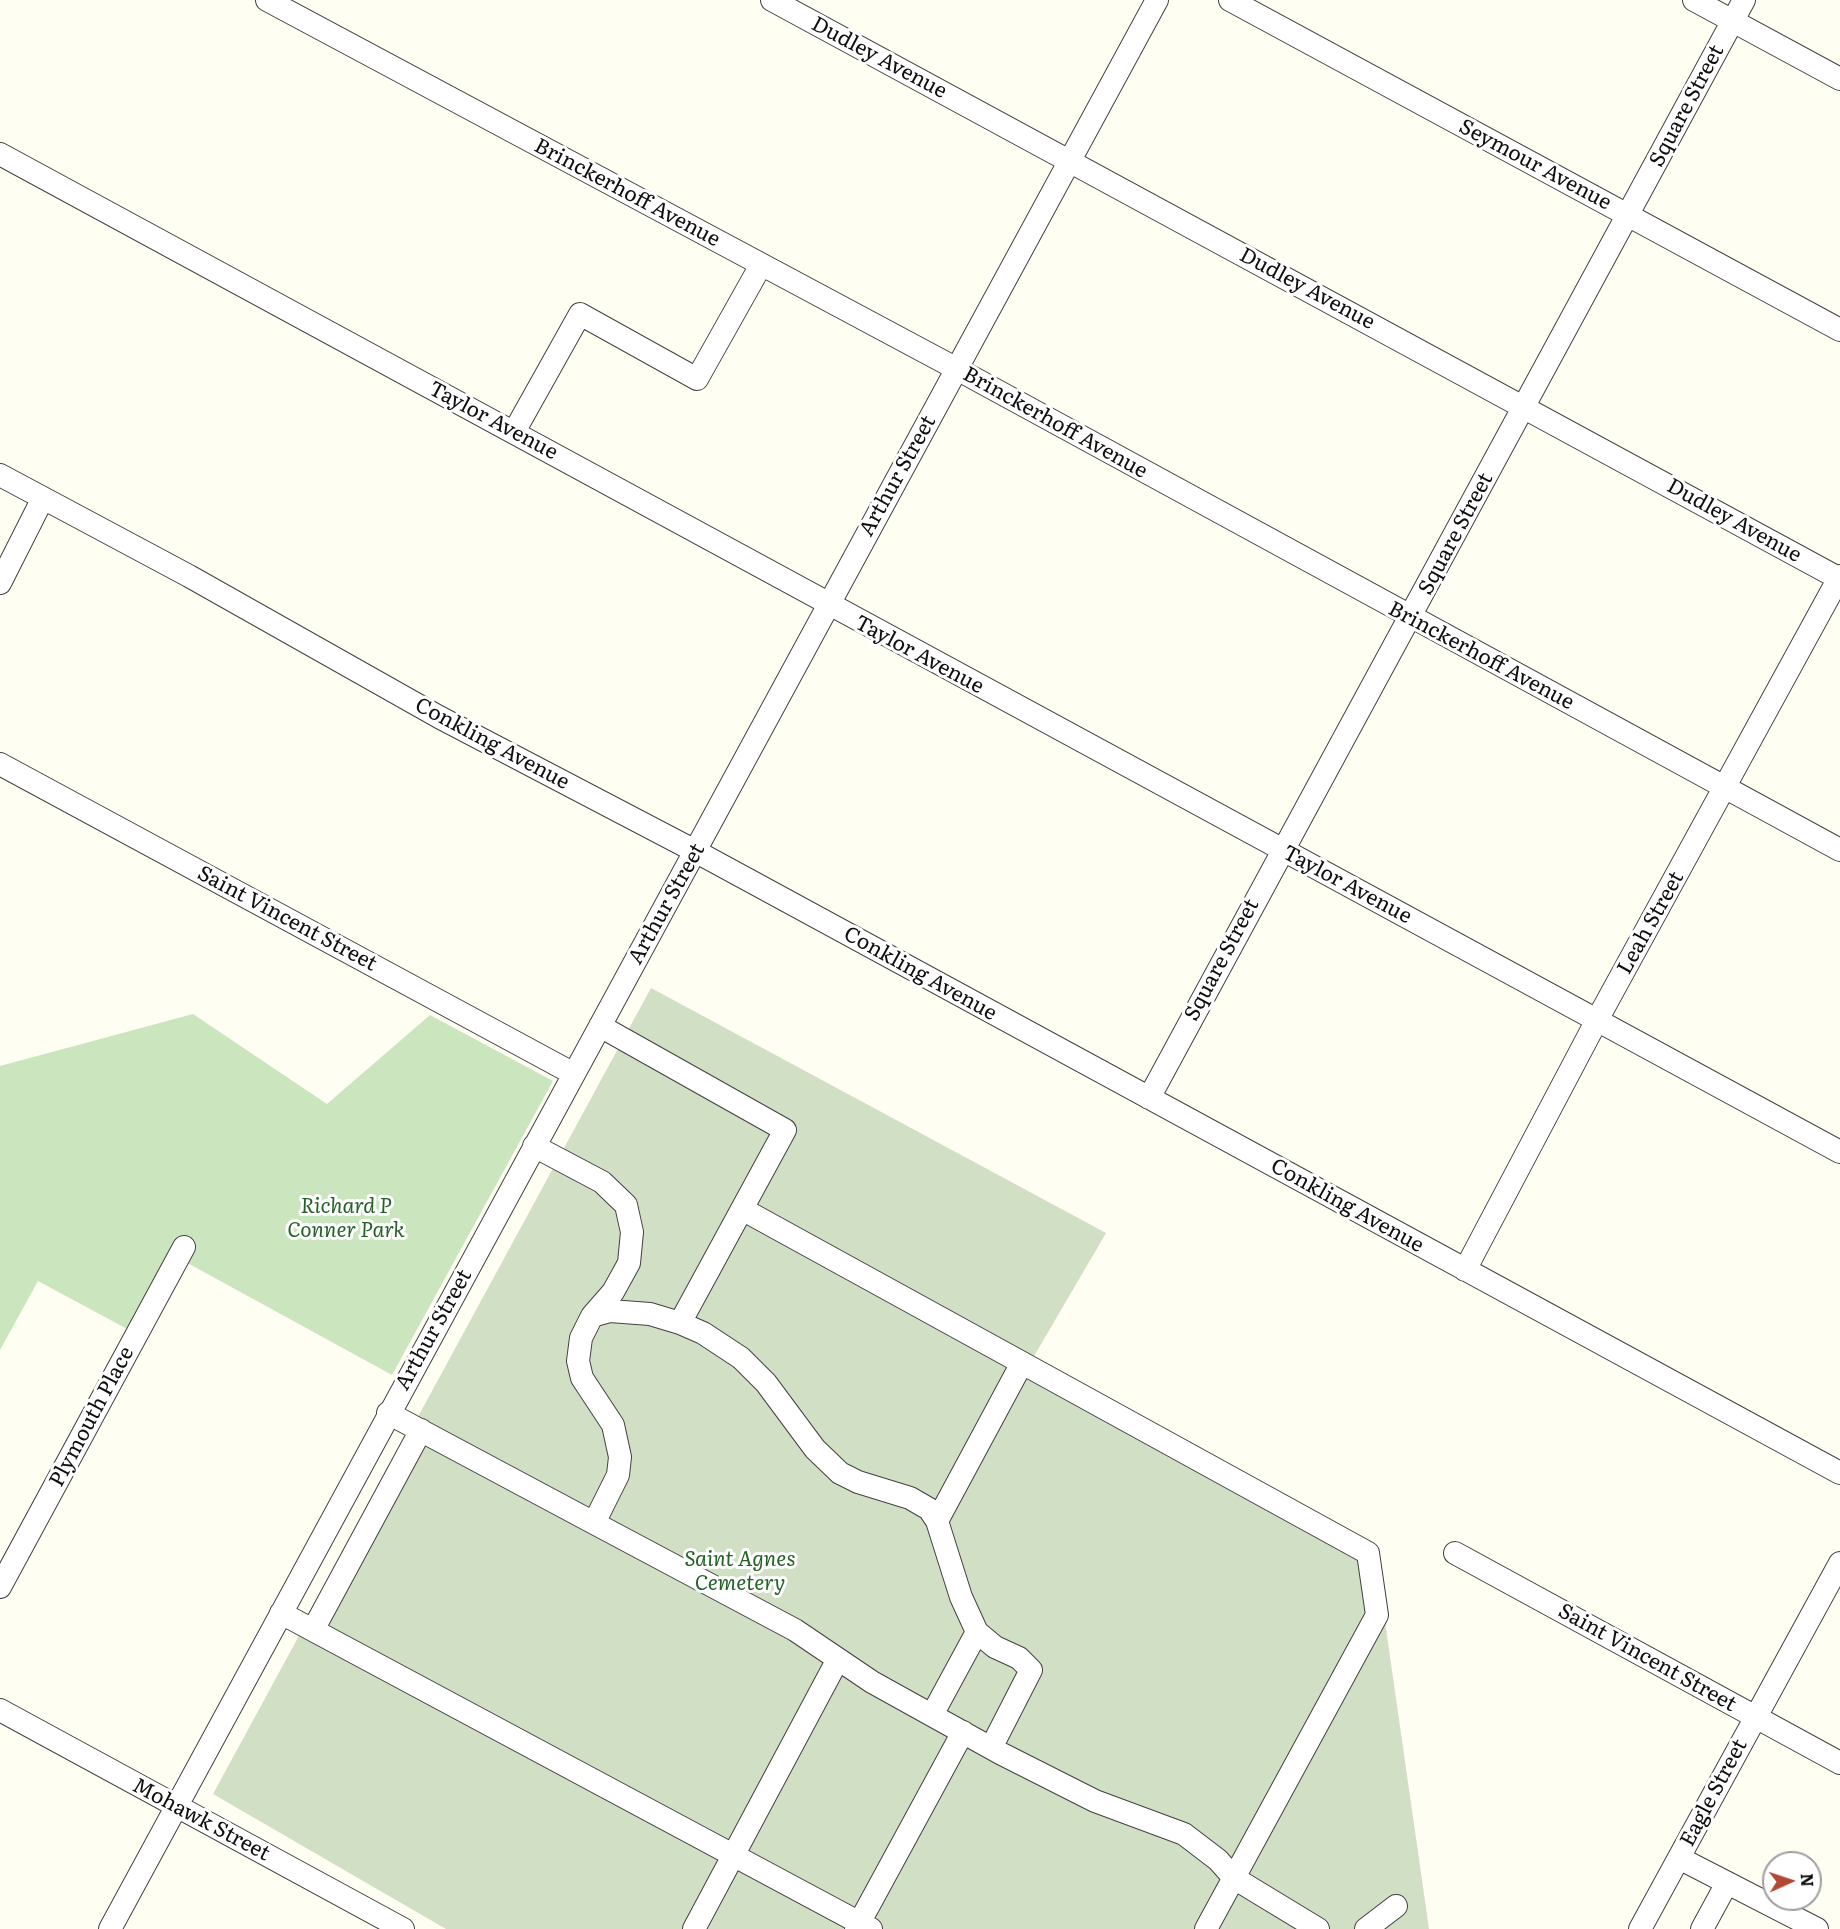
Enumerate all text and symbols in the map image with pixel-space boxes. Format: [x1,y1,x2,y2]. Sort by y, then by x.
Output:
street label: Dudley Avenue [807,12,951,104]
street label: Square Street [1644,41,1730,171]
street label: Seymour Avenue [1455,114,1615,216]
street label: Brinckerhoff Avenue [530,133,724,253]
street label: Dudley Avenue [1235,243,1379,335]
street label: Brinckerhoff Avenue [958,362,1152,484]
street label: Taylor Avenue [424,376,562,466]
street label: Arthur Street [854,411,942,541]
street label: Square Street [1413,469,1499,599]
street label: Dudley Avenue [1662,474,1806,568]
street label: Brinckerhoff Avenue [1384,596,1578,716]
street label: Taylor Avenue [850,610,988,700]
street label: Conkling Avenue [411,693,573,795]
street label: Arthur Street [623,839,711,969]
street label: Taylor Avenue [1278,840,1416,930]
street label: Saint Vincent Street [193,861,381,977]
street label: Leah Street [1612,867,1690,979]
street label: Square Street [1179,895,1265,1025]
street label: Conkling Avenue [839,922,1001,1026]
street label: Conkling Avenue [1266,1154,1428,1258]
park label: Richard P Conner Park [287,1194,405,1244]
street label: Arthur Street [390,1265,478,1395]
street label: Plymouth Place [45,1343,139,1491]
park label: Saint Agnes Cemetery [685,1547,795,1597]
street label: Saint Vincent Street [1554,1599,1740,1717]
street label: Eagle Street [1675,1735,1753,1851]
street label: Mohawk Street [128,1773,274,1867]
north arrow [1762,1851,1822,1911]
text: N [1796,1873,1820,1888]

